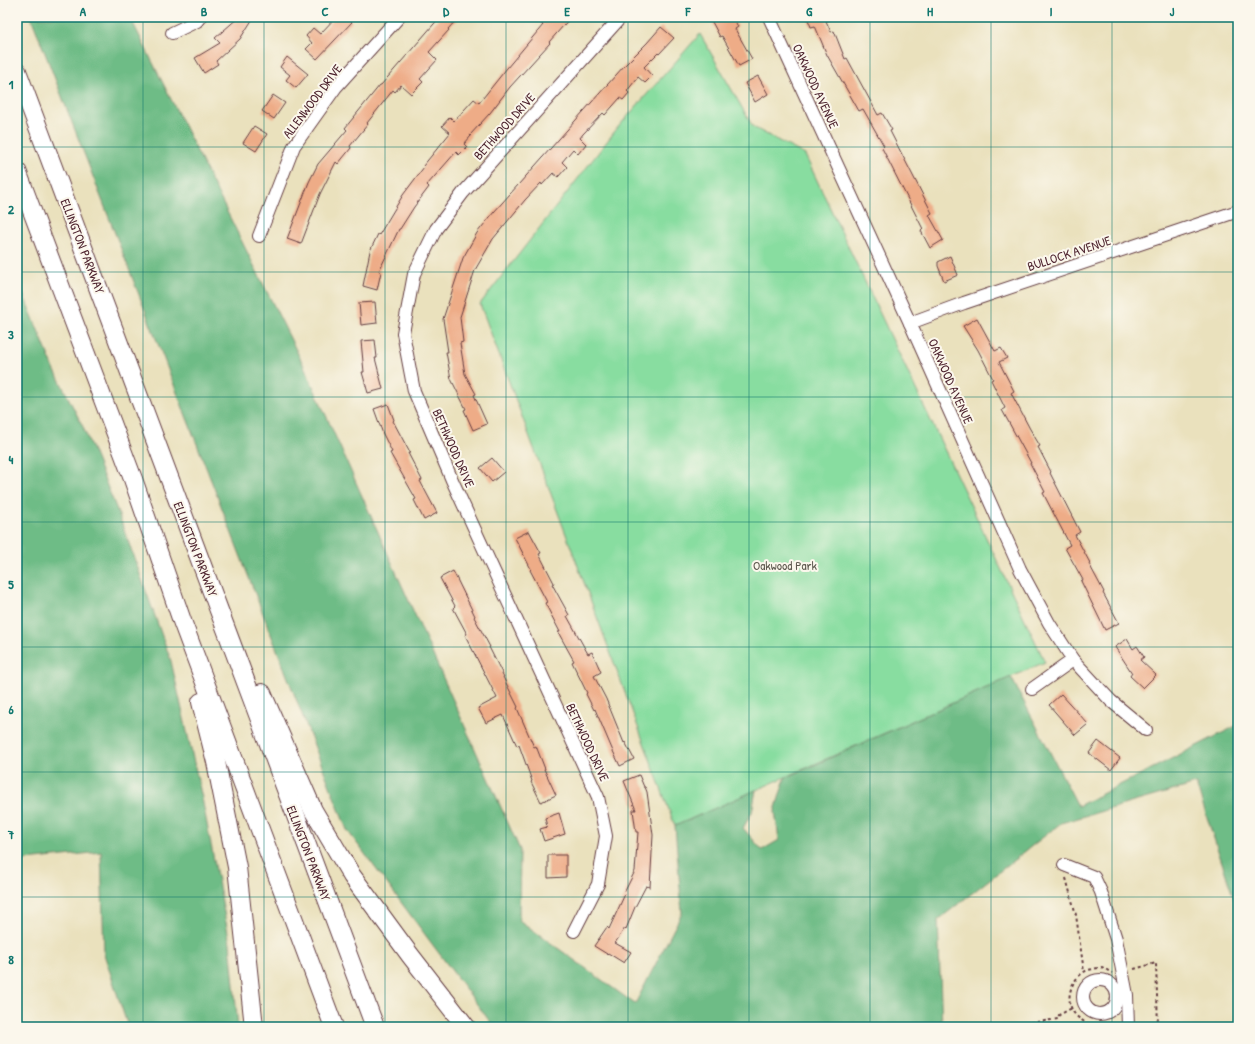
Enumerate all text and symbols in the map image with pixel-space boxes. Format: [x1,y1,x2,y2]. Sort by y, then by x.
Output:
text: A [80,2,87,20]
text: B [201,2,208,20]
text: C [321,2,329,20]
text: D [443,2,450,20]
text: E [564,2,570,20]
text: F [685,2,692,20]
text: G [806,2,813,20]
text: H [927,2,933,20]
text: I [1049,2,1053,20]
text: J [1170,2,1175,20]
street label: OAKWOOD AVENUE [789,41,844,131]
street label: ALLENWOOD DRIVE [278,60,346,142]
text: 1 [9,75,14,93]
street label: BETHWOOD DRIVE [469,88,539,163]
street label: ELLINGTON PARKWAY [57,196,109,296]
text: 2 [8,200,15,218]
street label: BULLOCK AVENUE [1025,231,1113,275]
text: 3 [8,325,14,343]
street label: OAKWOOD AVENUE [924,336,978,427]
street label: BETHWOOD DRIVE [429,406,479,490]
text: 4 [9,450,14,468]
street label: ELLINGTON PARKWAY [170,499,222,599]
park label: Oakwood Park [753,556,818,574]
text: 5 [8,575,14,593]
text: 6 [8,700,14,718]
street label: BETHWOOD DRIVE [562,700,614,784]
street label: ELLINGTON PARKWAY [283,803,335,903]
text: 7 [7,825,15,843]
text: 8 [8,950,14,968]

